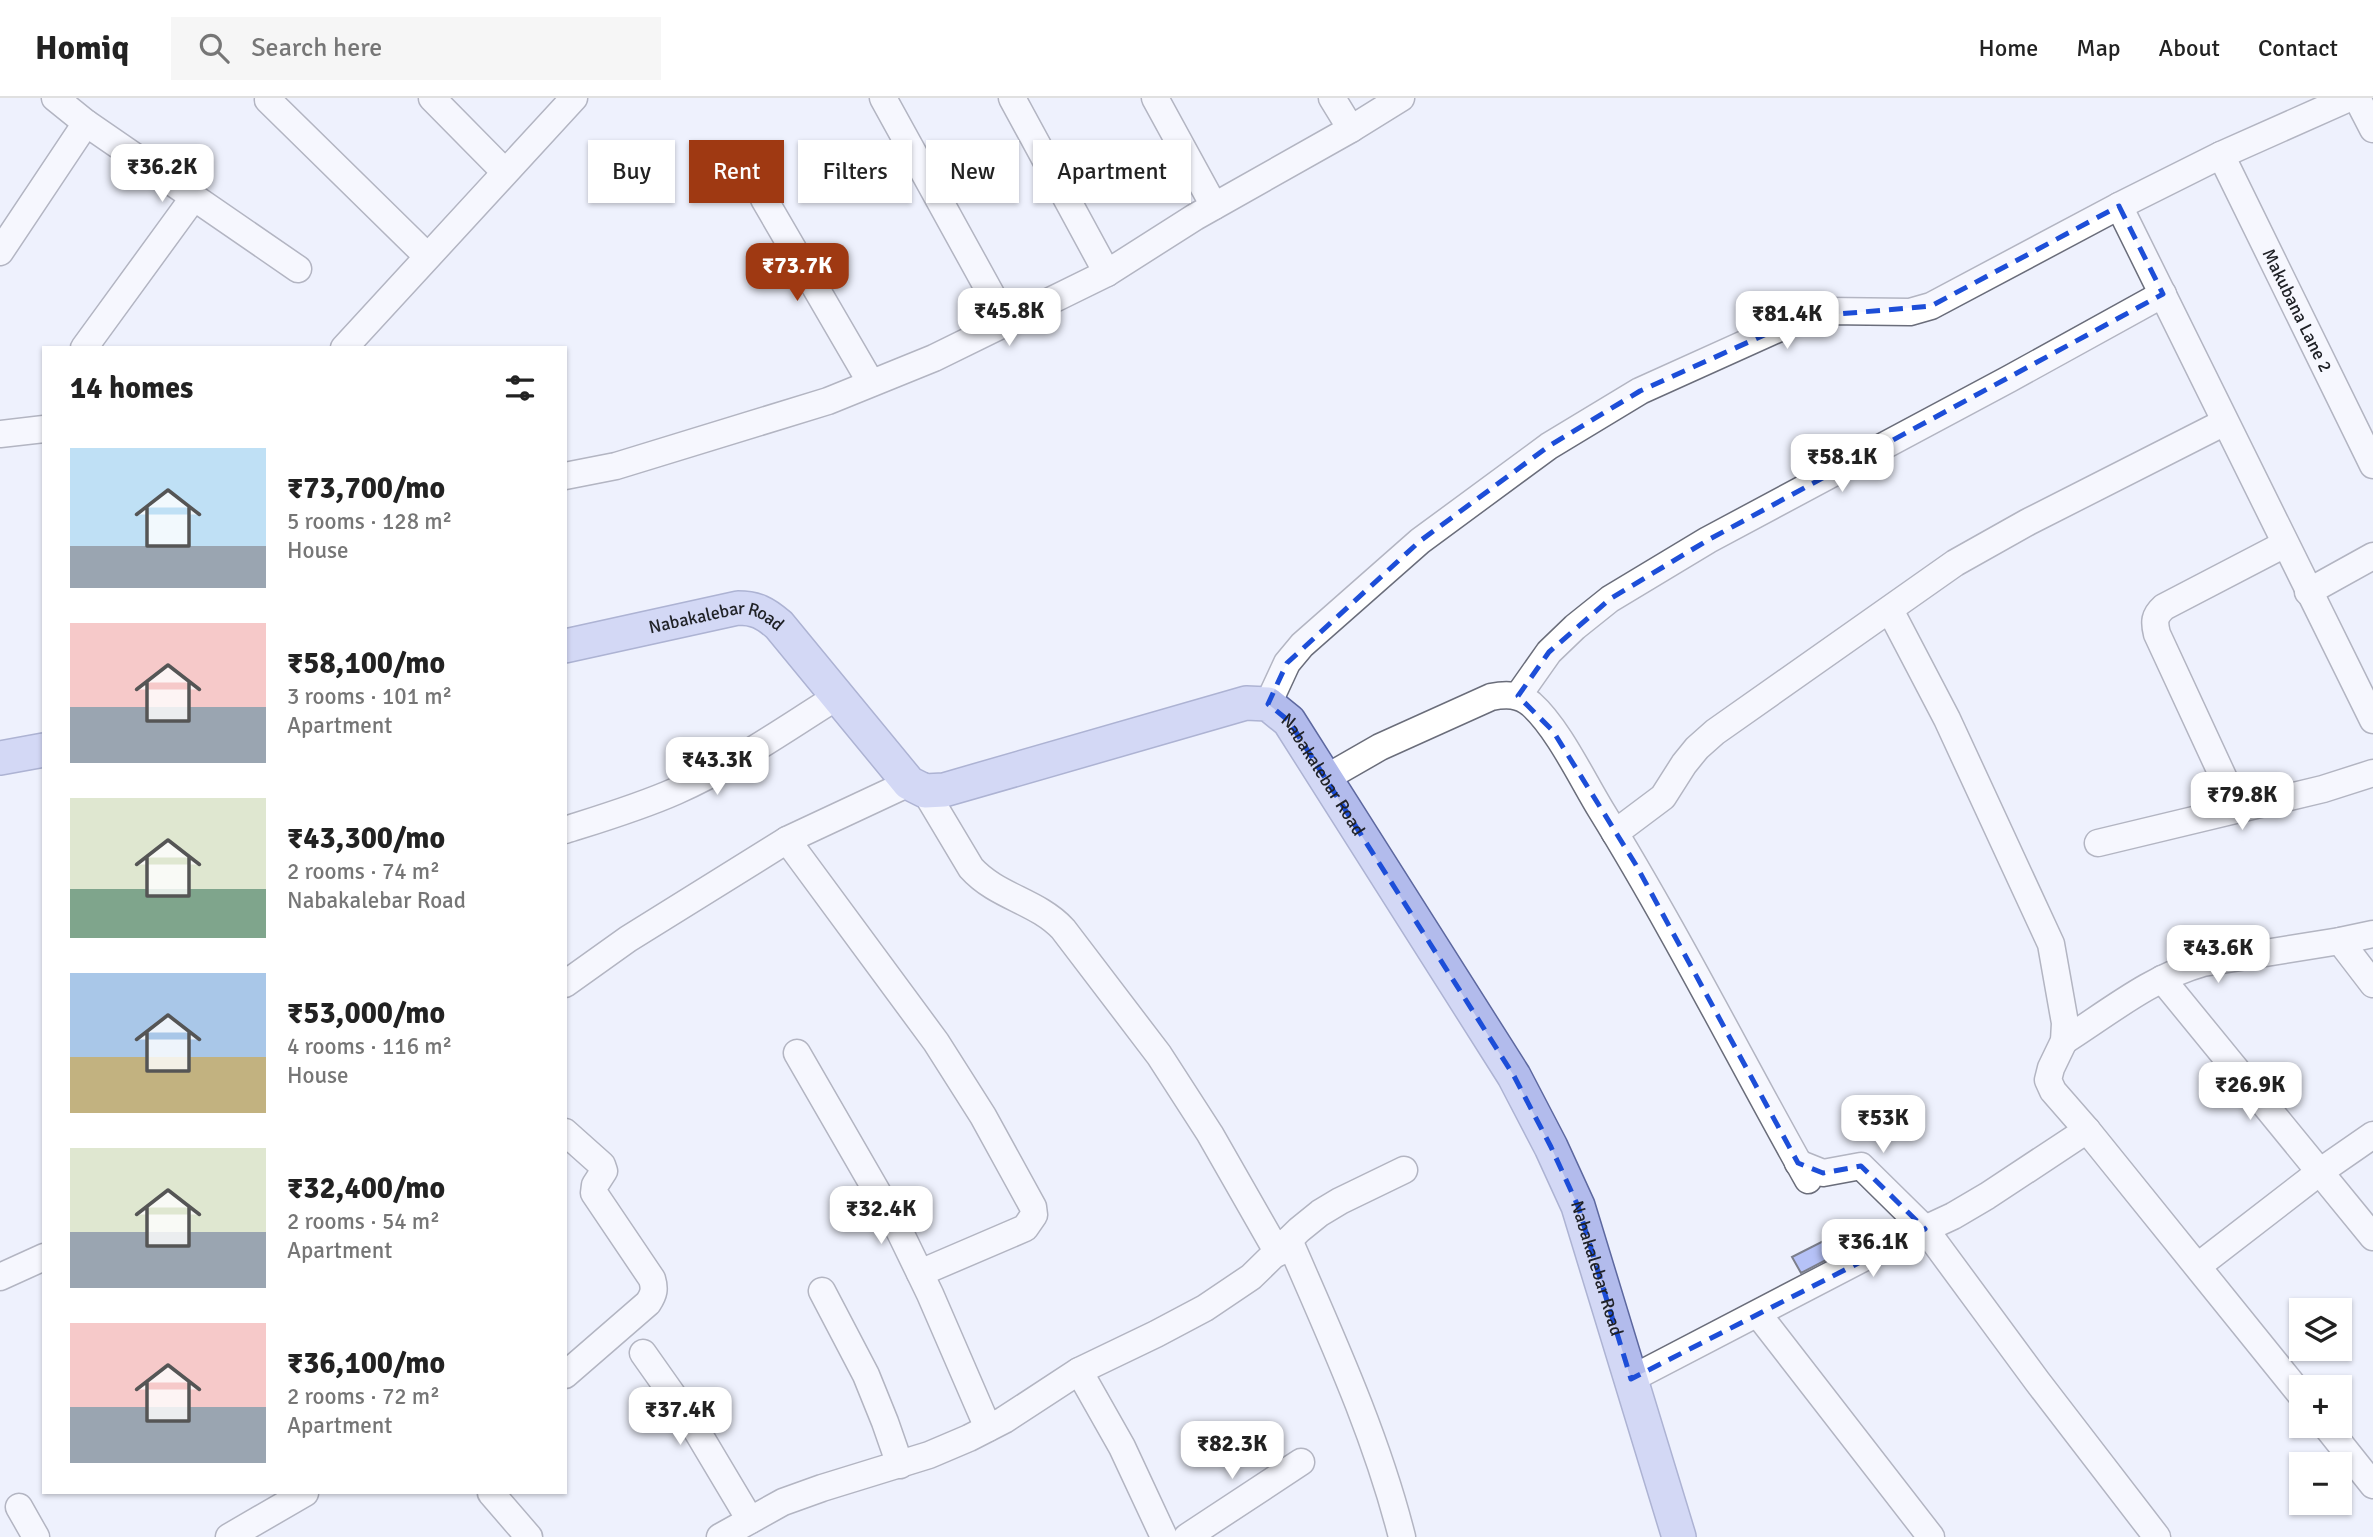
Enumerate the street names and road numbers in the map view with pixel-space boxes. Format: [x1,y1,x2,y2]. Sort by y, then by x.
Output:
street label: Makubana Lane 2 [2258,245,2337,376]
street label: Nabakalebar Road [647,597,789,638]
street label: Nabakalebar Road [1277,708,1370,840]
street label: Nabakalebar Road [1566,1198,1628,1339]

